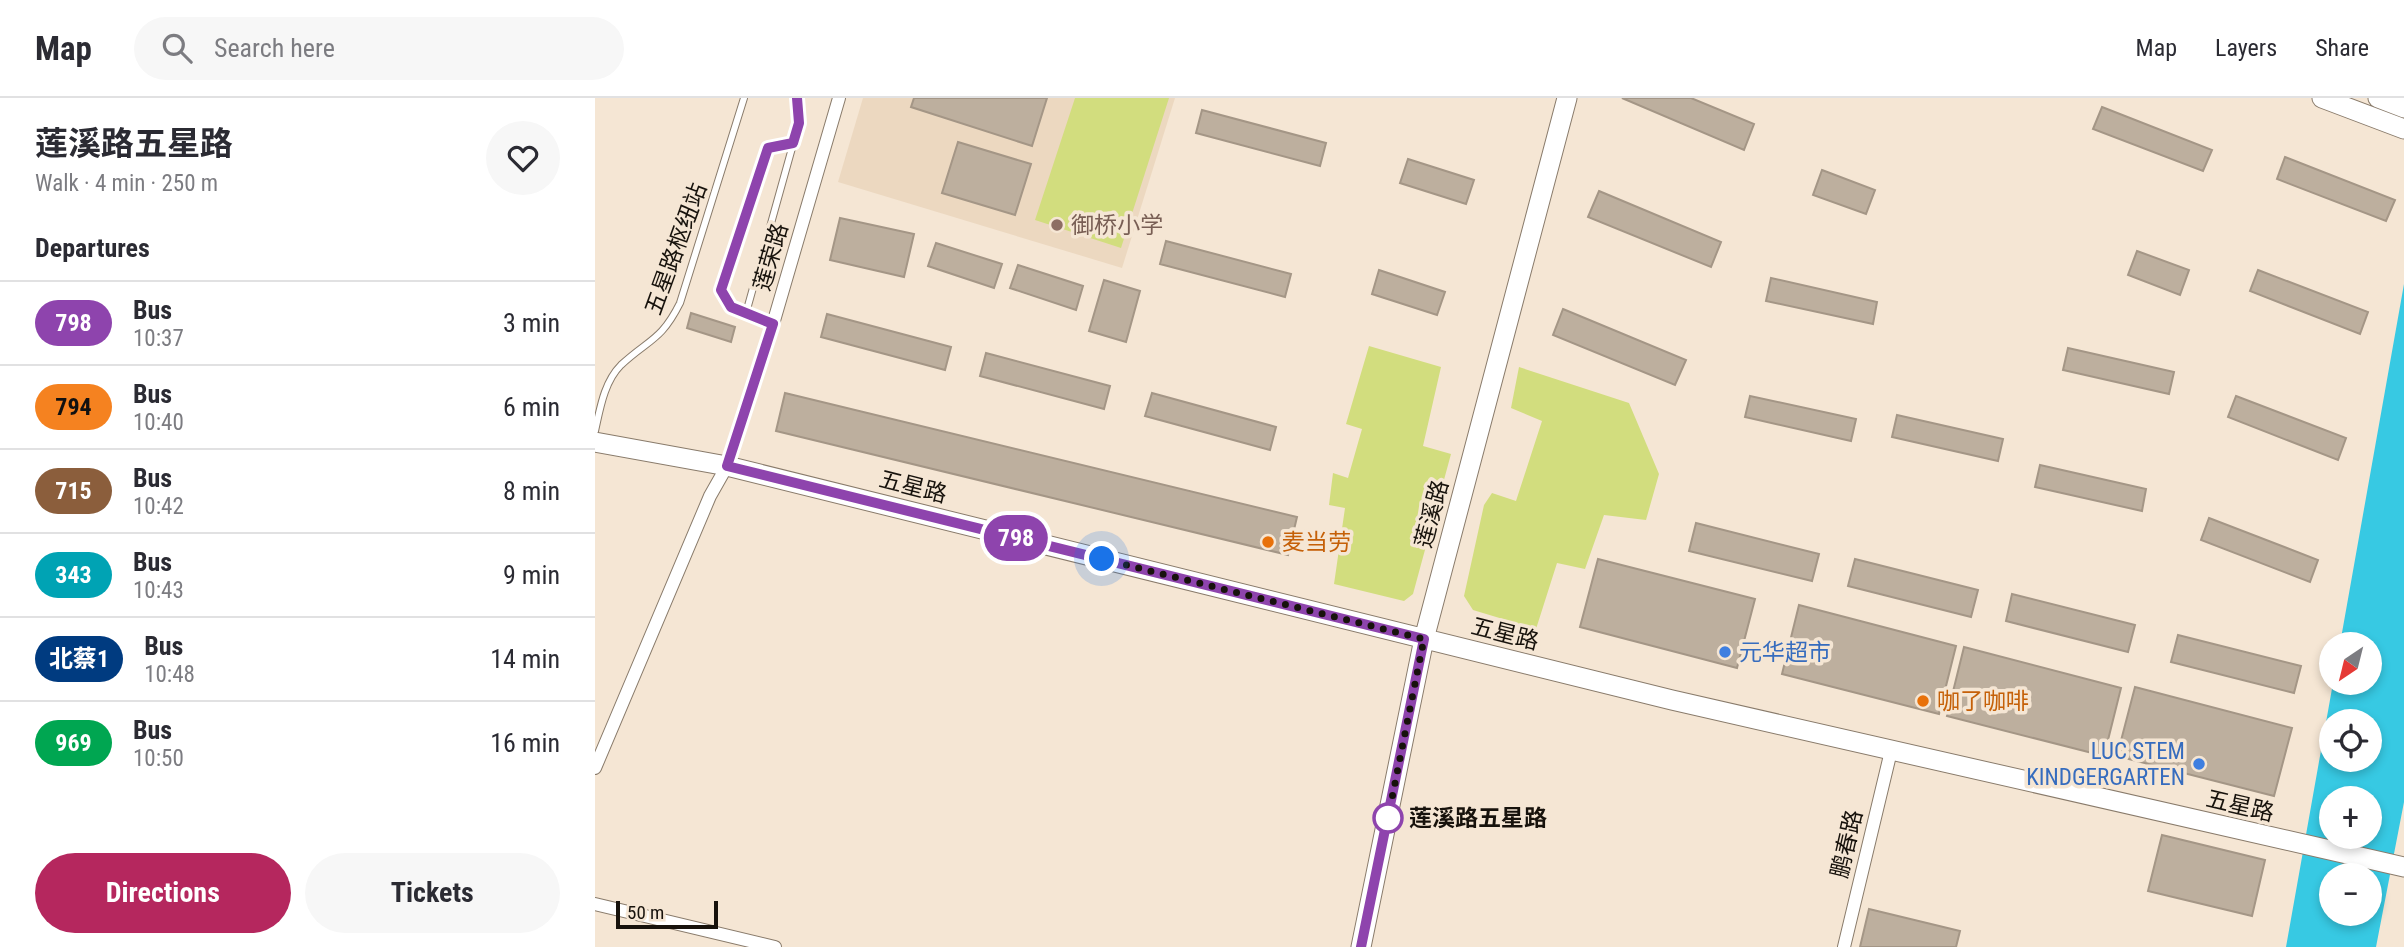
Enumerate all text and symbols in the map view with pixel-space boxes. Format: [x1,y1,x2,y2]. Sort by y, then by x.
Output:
search box [134,17,624,80]
text: Map [35,29,92,68]
icon: search [158,29,196,67]
text: Search here [214,33,335,63]
text: Map [2136,34,2177,62]
text: Layers [2215,34,2277,62]
text: Share [2315,34,2369,62]
button: heart [486,121,560,195]
text: 莲溪路五星路 [35,124,233,163]
text: Walk · 4 min · 250 m [35,170,218,197]
street label: 五星路枢纽站 [640,180,712,318]
place label: 御桥小学 [1071,212,1163,239]
marker: 御桥小学 [1049,217,1065,233]
street label: 莲荣路 [749,220,793,294]
text: Departures [35,233,150,263]
text: Bus [133,295,172,325]
text: 3 min [503,308,560,338]
text: 798 [55,309,92,337]
text: 10:37 [133,325,184,352]
text: Bus [133,379,172,409]
text: 6 min [503,392,560,422]
text: 794 [55,393,92,421]
text: 10:40 [133,409,184,436]
text: Bus [133,463,172,493]
street label: 五星路 [876,466,950,508]
text: 8 min [503,476,560,506]
text: 715 [55,477,92,505]
street label: 莲溪路 [1410,477,1454,551]
text: 10:42 [133,493,184,520]
line badge: 798 [976,515,1056,561]
text: 798 [998,524,1034,552]
place label: 麦当劳 [1282,529,1351,556]
marker: 麦当劳 [1260,534,1276,550]
your location [1084,541,1119,576]
text: Bus [133,547,172,577]
text: 9 min [503,560,560,590]
text: 343 [55,561,92,589]
text: 10:43 [133,577,184,604]
street label: 五星路 [1468,613,1542,655]
text: Bus [144,631,183,661]
north arrow [2319,632,2382,695]
map controls [2319,632,2382,926]
place label: 元华超市 [1739,639,1831,666]
text: 14 min [490,644,560,674]
marker: 元华超市 [1717,644,1733,660]
text: 北蔡1 [49,645,109,673]
text: 10:48 [144,661,195,688]
place label: 咖了咖啡 [1937,688,2029,715]
marker: 咖了咖啡 [1915,693,1931,709]
button: locate [2319,709,2382,772]
text: Bus [133,715,172,745]
text: 16 min [490,728,560,758]
text: 969 [55,729,92,757]
place label: LUC STEM KINDGERGARTEN [2026,738,2185,791]
text: 10:50 [133,745,184,772]
marker: LUC STEM KINDGERGARTEN [2191,756,2207,772]
street label: 五星路 [2203,785,2277,827]
button: + [2319,786,2382,849]
marker: 莲溪路五星路 [1373,803,1403,833]
place label: 莲溪路五星路 [1409,805,1547,832]
street label: 鹏春路 [1826,807,1868,881]
button: Directions [35,853,291,933]
button: Tickets [305,853,560,933]
button: − [2319,863,2382,926]
scale bar [616,898,717,930]
text: 50 m [627,901,664,924]

